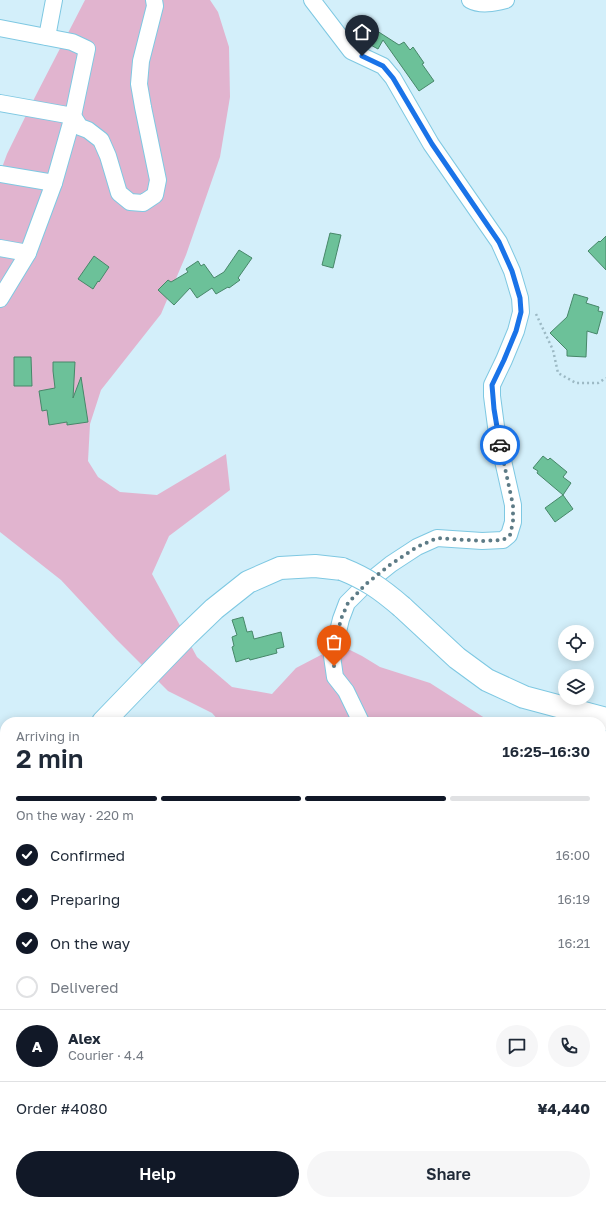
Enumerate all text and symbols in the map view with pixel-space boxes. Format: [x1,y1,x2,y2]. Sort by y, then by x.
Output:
pin [345,15,379,56]
icon: home [351,21,373,43]
courier [480,425,520,465]
icon: car [489,434,511,456]
pin [317,625,351,666]
map controls [558,625,594,705]
button: locate [558,625,594,661]
icon: bag [323,631,345,653]
button: layers [558,669,594,705]
text: Arriving in [16,728,80,744]
text: 16:25–16:30 [502,742,590,760]
text: 2 min [16,743,84,774]
text: On the way · 220 m [16,807,134,823]
icon: check [16,844,38,866]
text: Confirmed [50,846,125,864]
text: 16:00 [556,847,590,863]
icon: check [16,888,38,910]
text: Preparing [50,890,120,908]
text: 16:19 [558,891,590,907]
icon: check [16,932,38,954]
text: On the way [50,934,130,952]
text: 16:21 [558,935,590,951]
text: Delivered [50,978,118,996]
button: chat [496,1025,538,1067]
button: phone [548,1025,590,1067]
text: Alex [68,1029,101,1047]
text: A [32,1037,42,1055]
text: Courier · 4.4 [68,1047,144,1063]
text: Order #4080 [16,1099,107,1117]
text: ¥4,440 [537,1099,590,1117]
button: Help [16,1151,299,1197]
button: Share [307,1151,590,1197]

